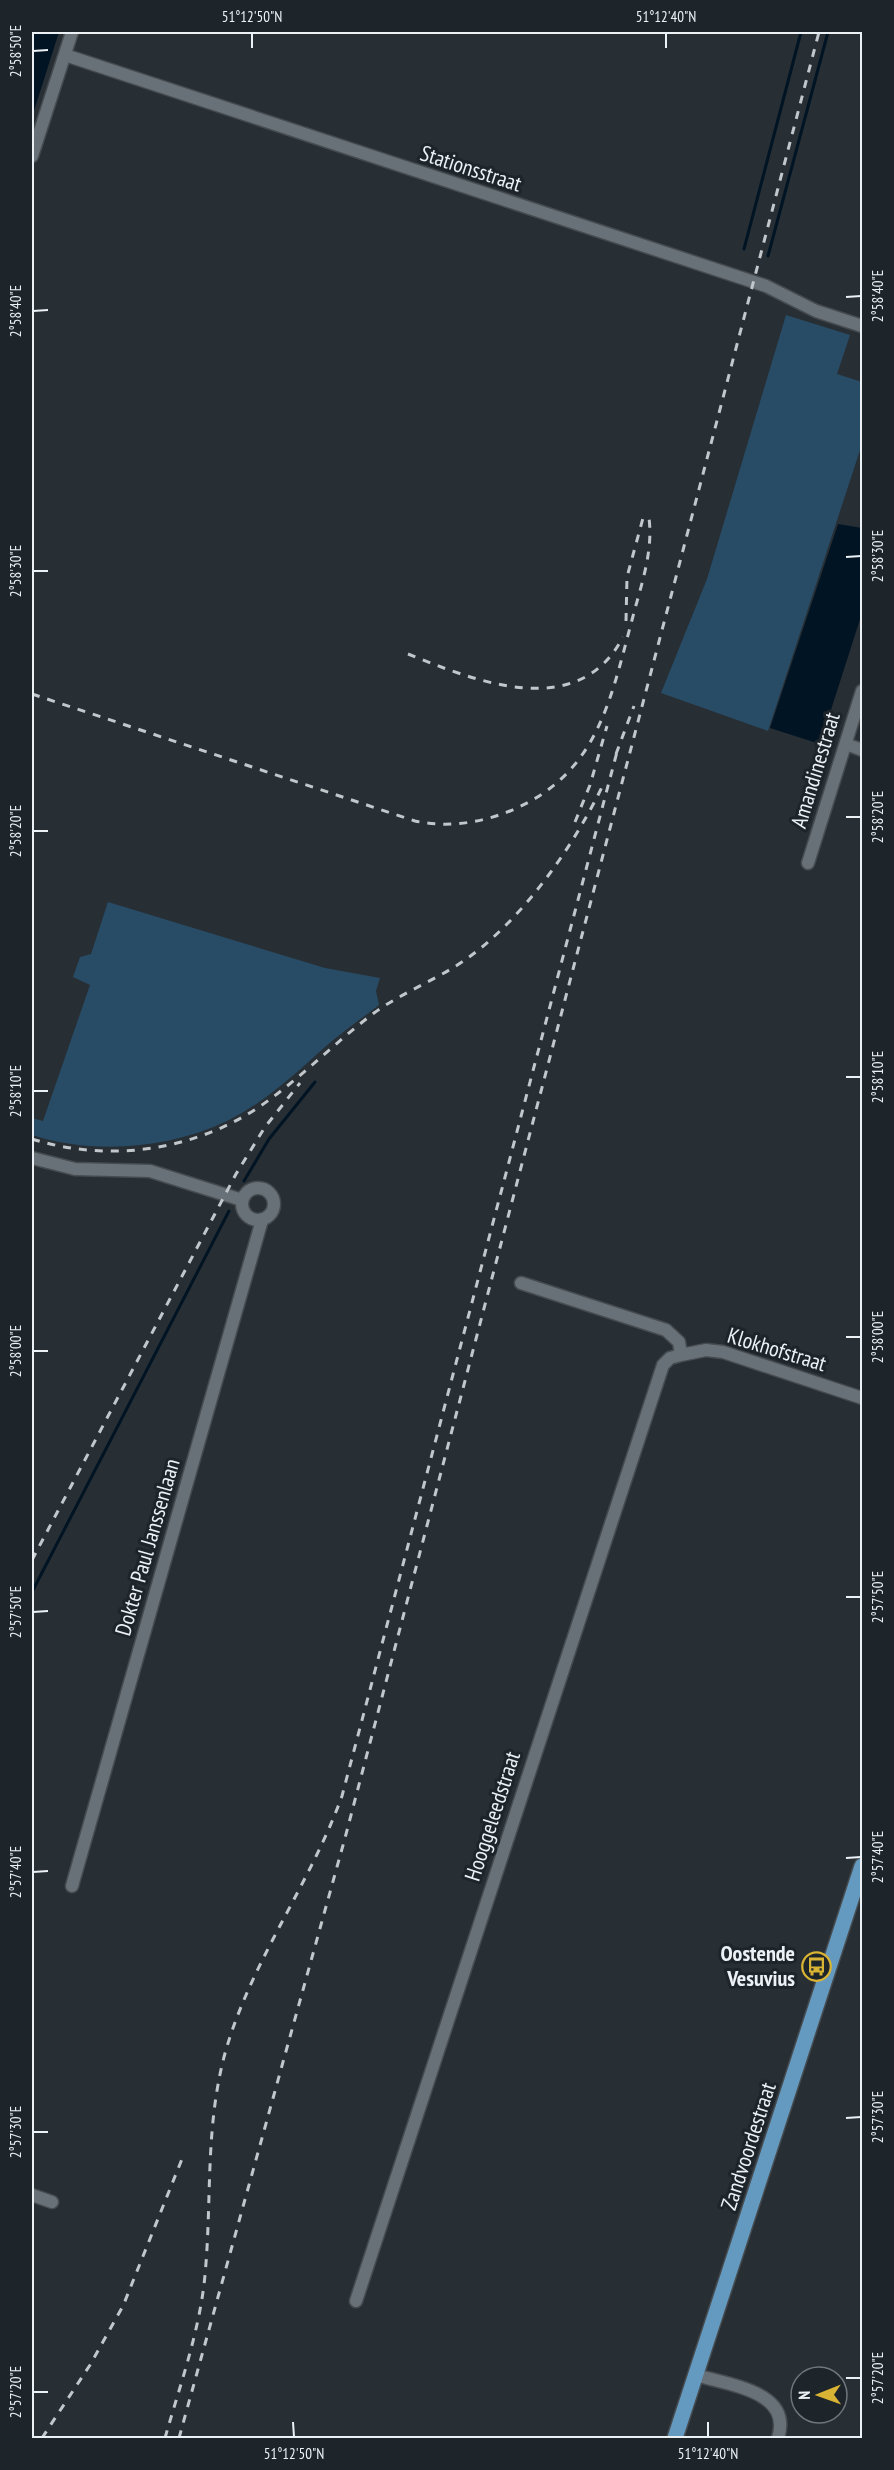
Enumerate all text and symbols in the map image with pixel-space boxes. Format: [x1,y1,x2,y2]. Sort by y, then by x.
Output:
text: 51°12'50"N [222,7,282,26]
text: 51°12'40"N [636,7,696,26]
text: 2°58'50"E [6,25,25,77]
street label: Stationsstraat [417,138,525,198]
text: 2°58'40"E [868,270,887,322]
text: 2°58'40"E [6,285,25,337]
text: 2°58'30"E [868,530,887,582]
text: 2°58'30"E [6,545,25,597]
street label: Amandinestraat [784,709,846,831]
text: 2°58'20"E [868,791,887,843]
text: 2°58'20"E [6,805,25,857]
text: 2°58'10"E [868,1051,887,1103]
text: 2°58'10"E [6,1065,25,1117]
text: 2°58'00"E [868,1311,887,1363]
street label: Klokhofstraat [724,1321,830,1377]
text: 2°58'00"E [6,1325,25,1377]
street label: Dokter Paul Janssenlaan [108,1455,186,1639]
text: 2°57'50"E [868,1571,887,1623]
text: 2°57'50"E [6,1586,25,1638]
street label: Hooggeleedstraat [458,1748,526,1884]
text: 2°57'40"E [868,1831,887,1883]
text: 2°57'40"E [6,1846,25,1898]
place label: Oostende Vesuvius [720,1939,795,1992]
bus stop icon: Oostende Vesuvius [800,1950,832,1982]
street label: Zandvoordestraat [714,2079,782,2213]
text: 2°57'30"E [868,2091,887,2143]
text: 2°57'30"E [6,2106,25,2158]
text: 2°57'20"E [868,2352,887,2404]
north arrow [789,2365,849,2425]
text: 2°57'20"E [6,2366,25,2418]
text: N [794,2391,814,2400]
text: 51°12'50"N [264,2444,324,2463]
text: 51°12'40"N [678,2444,738,2463]

